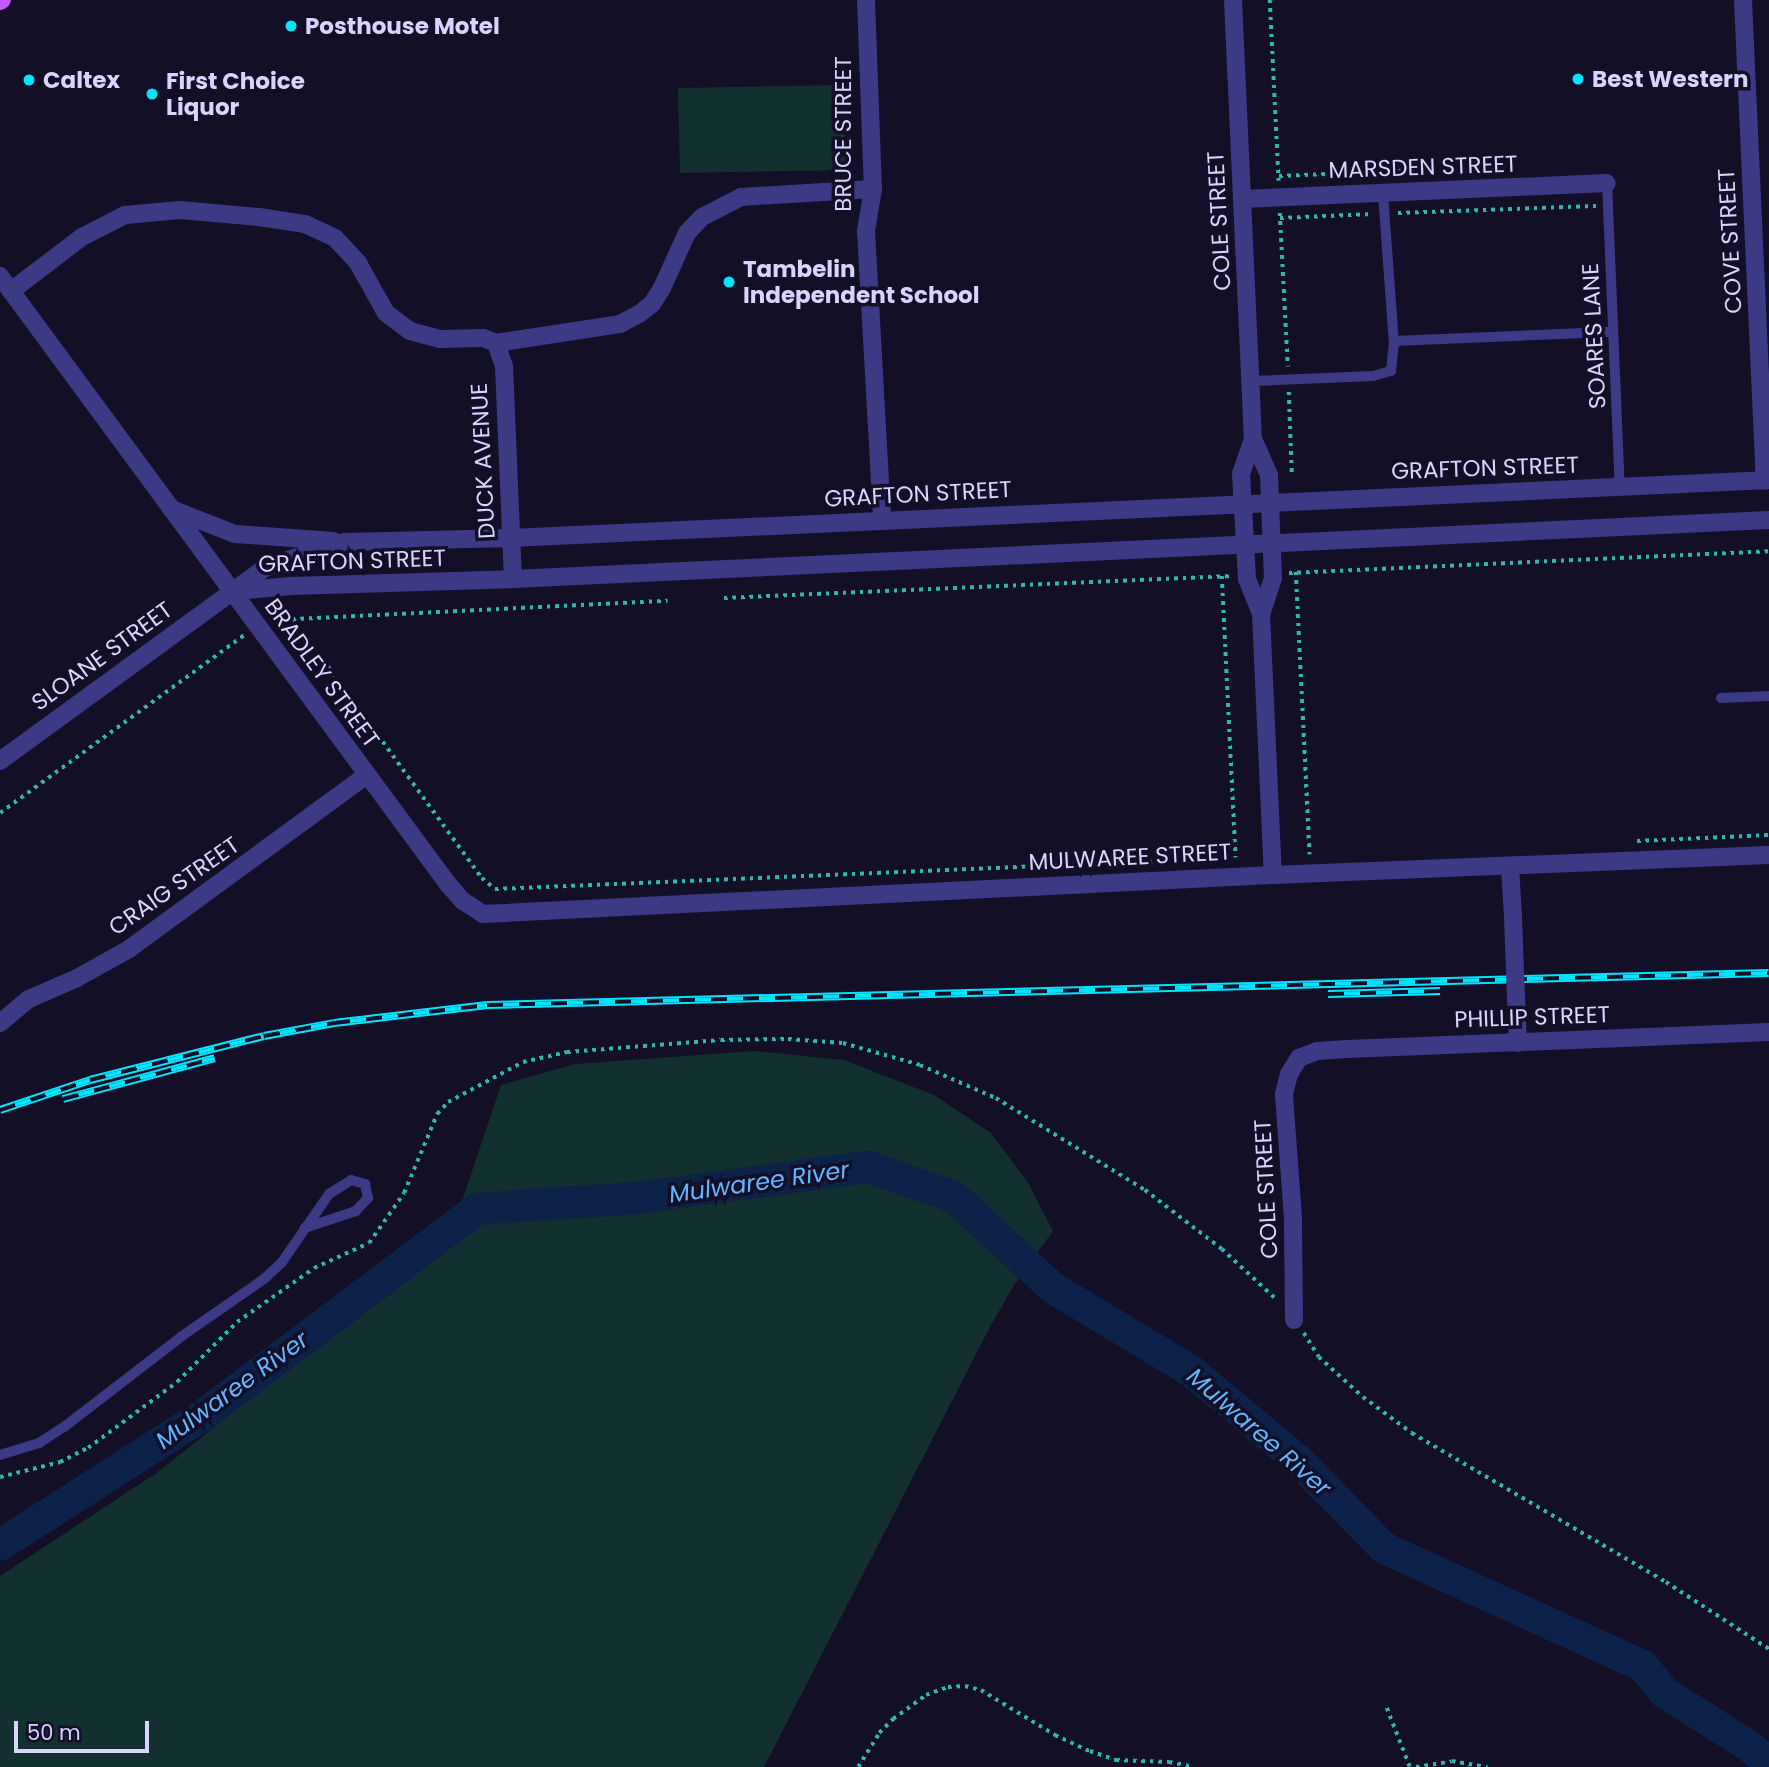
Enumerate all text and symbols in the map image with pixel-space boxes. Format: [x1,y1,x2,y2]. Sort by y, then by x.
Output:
place label: Posthouse Motel [305,12,500,40]
marker: Posthouse Motel [283,18,299,34]
street label: BRUCE STREET [829,56,857,212]
place label: Best Western [1592,65,1748,93]
place label: Caltex [43,66,120,94]
place label: First Choice Liquor [166,67,305,121]
marker: Best Western [1570,71,1586,87]
marker: Caltex [21,72,37,88]
marker: First Choice Liquor [144,86,160,102]
street label: MARSDEN STREET [1328,150,1518,184]
street label: COLE STREET [1202,151,1236,291]
street label: COVE STREET [1712,168,1748,314]
place label: Tambelin Independent School [743,255,980,309]
street label: SOARES LANE [1576,262,1612,410]
marker: Tambelin Independent School [721,274,737,290]
street label: DUCK AVENUE [465,382,501,540]
street label: GRAFTON STREET [1391,451,1579,485]
street label: GRAFTON STREET [824,475,1012,513]
street label: GRAFTON STREET [258,544,446,578]
street label: BRADLEY STREET [259,593,385,753]
street label: SLOANE STREET [26,596,178,716]
street label: CRAIG STREET [103,831,245,941]
street label: MULWAREE STREET [1028,838,1232,876]
street label: PHILLIP STREET [1454,1000,1610,1034]
street label: COLE STREET [1249,1119,1283,1259]
water label: Mulwaree River [667,1155,851,1209]
water label: Mulwaree River [150,1325,314,1455]
water label: Mulwaree River [1181,1362,1337,1502]
scale bar [18,1708,152,1752]
text: 50 m [27,1718,81,1747]

